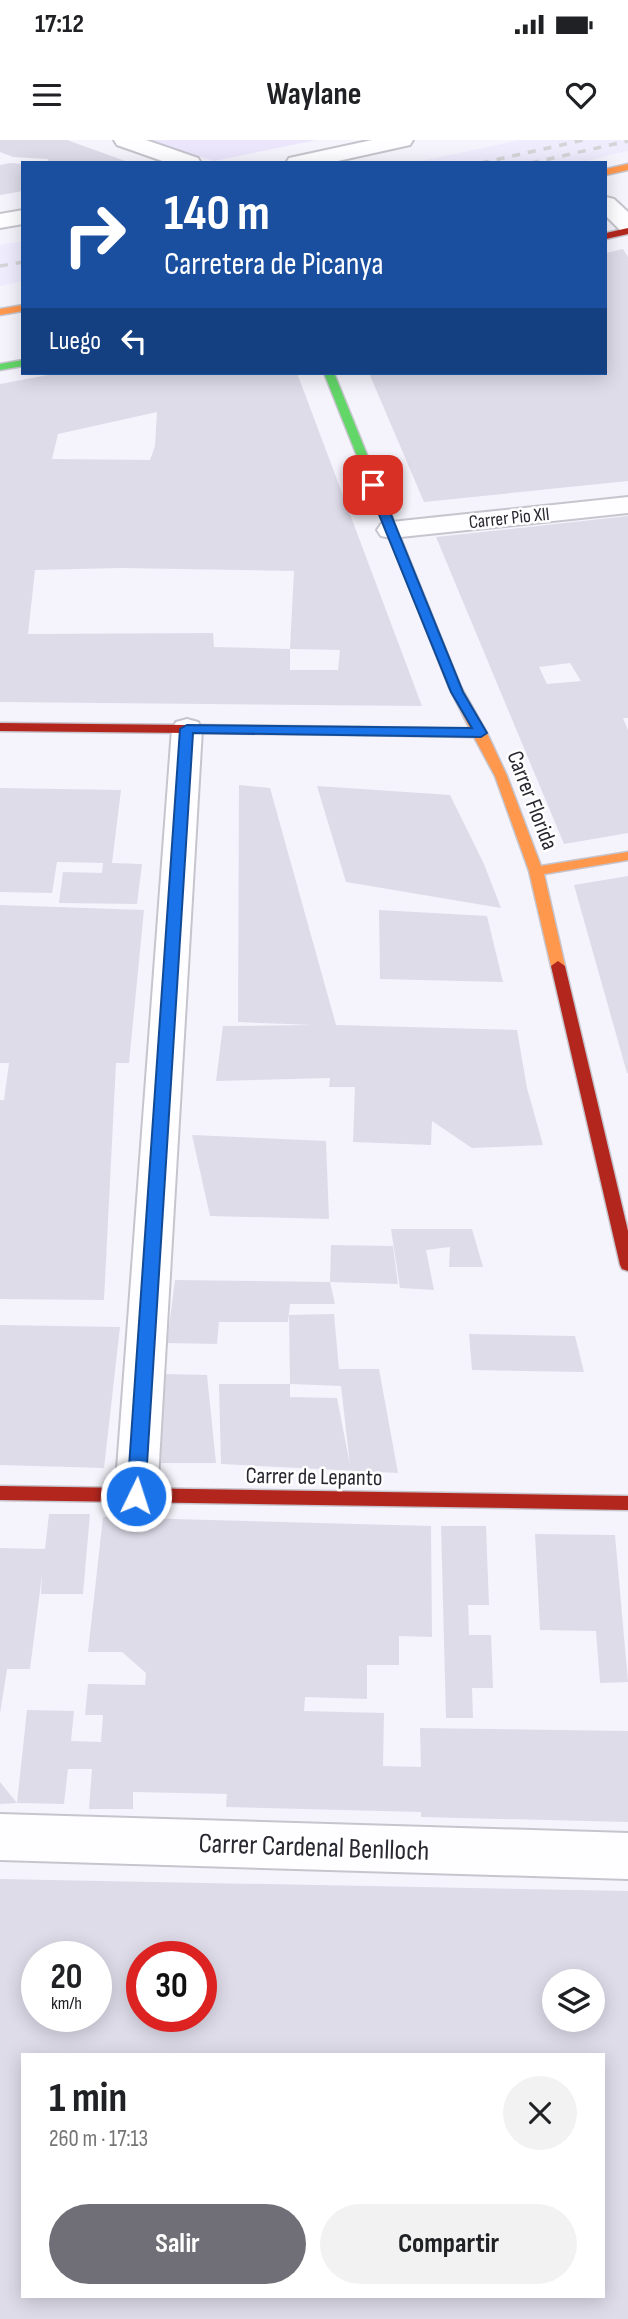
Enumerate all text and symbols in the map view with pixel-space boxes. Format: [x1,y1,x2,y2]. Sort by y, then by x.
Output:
text: 17:12 [35,9,84,40]
text: Waylane [266,75,362,114]
icon: menu [28,76,66,114]
icon: heart [562,76,600,114]
text: 140 m [164,185,270,244]
icon: right [49,189,140,280]
text: Carretera de Picanya [164,245,384,284]
icon: left [115,322,153,360]
text: Luego [49,326,101,357]
pin [343,455,403,515]
icon: arrive [354,466,392,504]
street label: Carrer Pio XII [468,503,551,534]
street label: Carrer Florida [500,747,564,854]
position arrow [99,1459,173,1533]
street label: Carrer de Lepanto [245,1462,383,1492]
street label: Carrer Cardenal Benlloch [198,1827,430,1868]
speed limit sign: 30 [126,1941,217,2032]
text: 20 [51,1956,83,1999]
map controls [542,1969,605,2032]
button: layers [542,1969,605,2032]
text: km/h [51,1993,82,2014]
text: 1 min [49,2073,127,2124]
button: close [503,2076,577,2150]
text: 260 m · 17:13 [49,2125,148,2153]
button: Salir [49,2204,306,2284]
button: Compartir [320,2204,577,2284]

